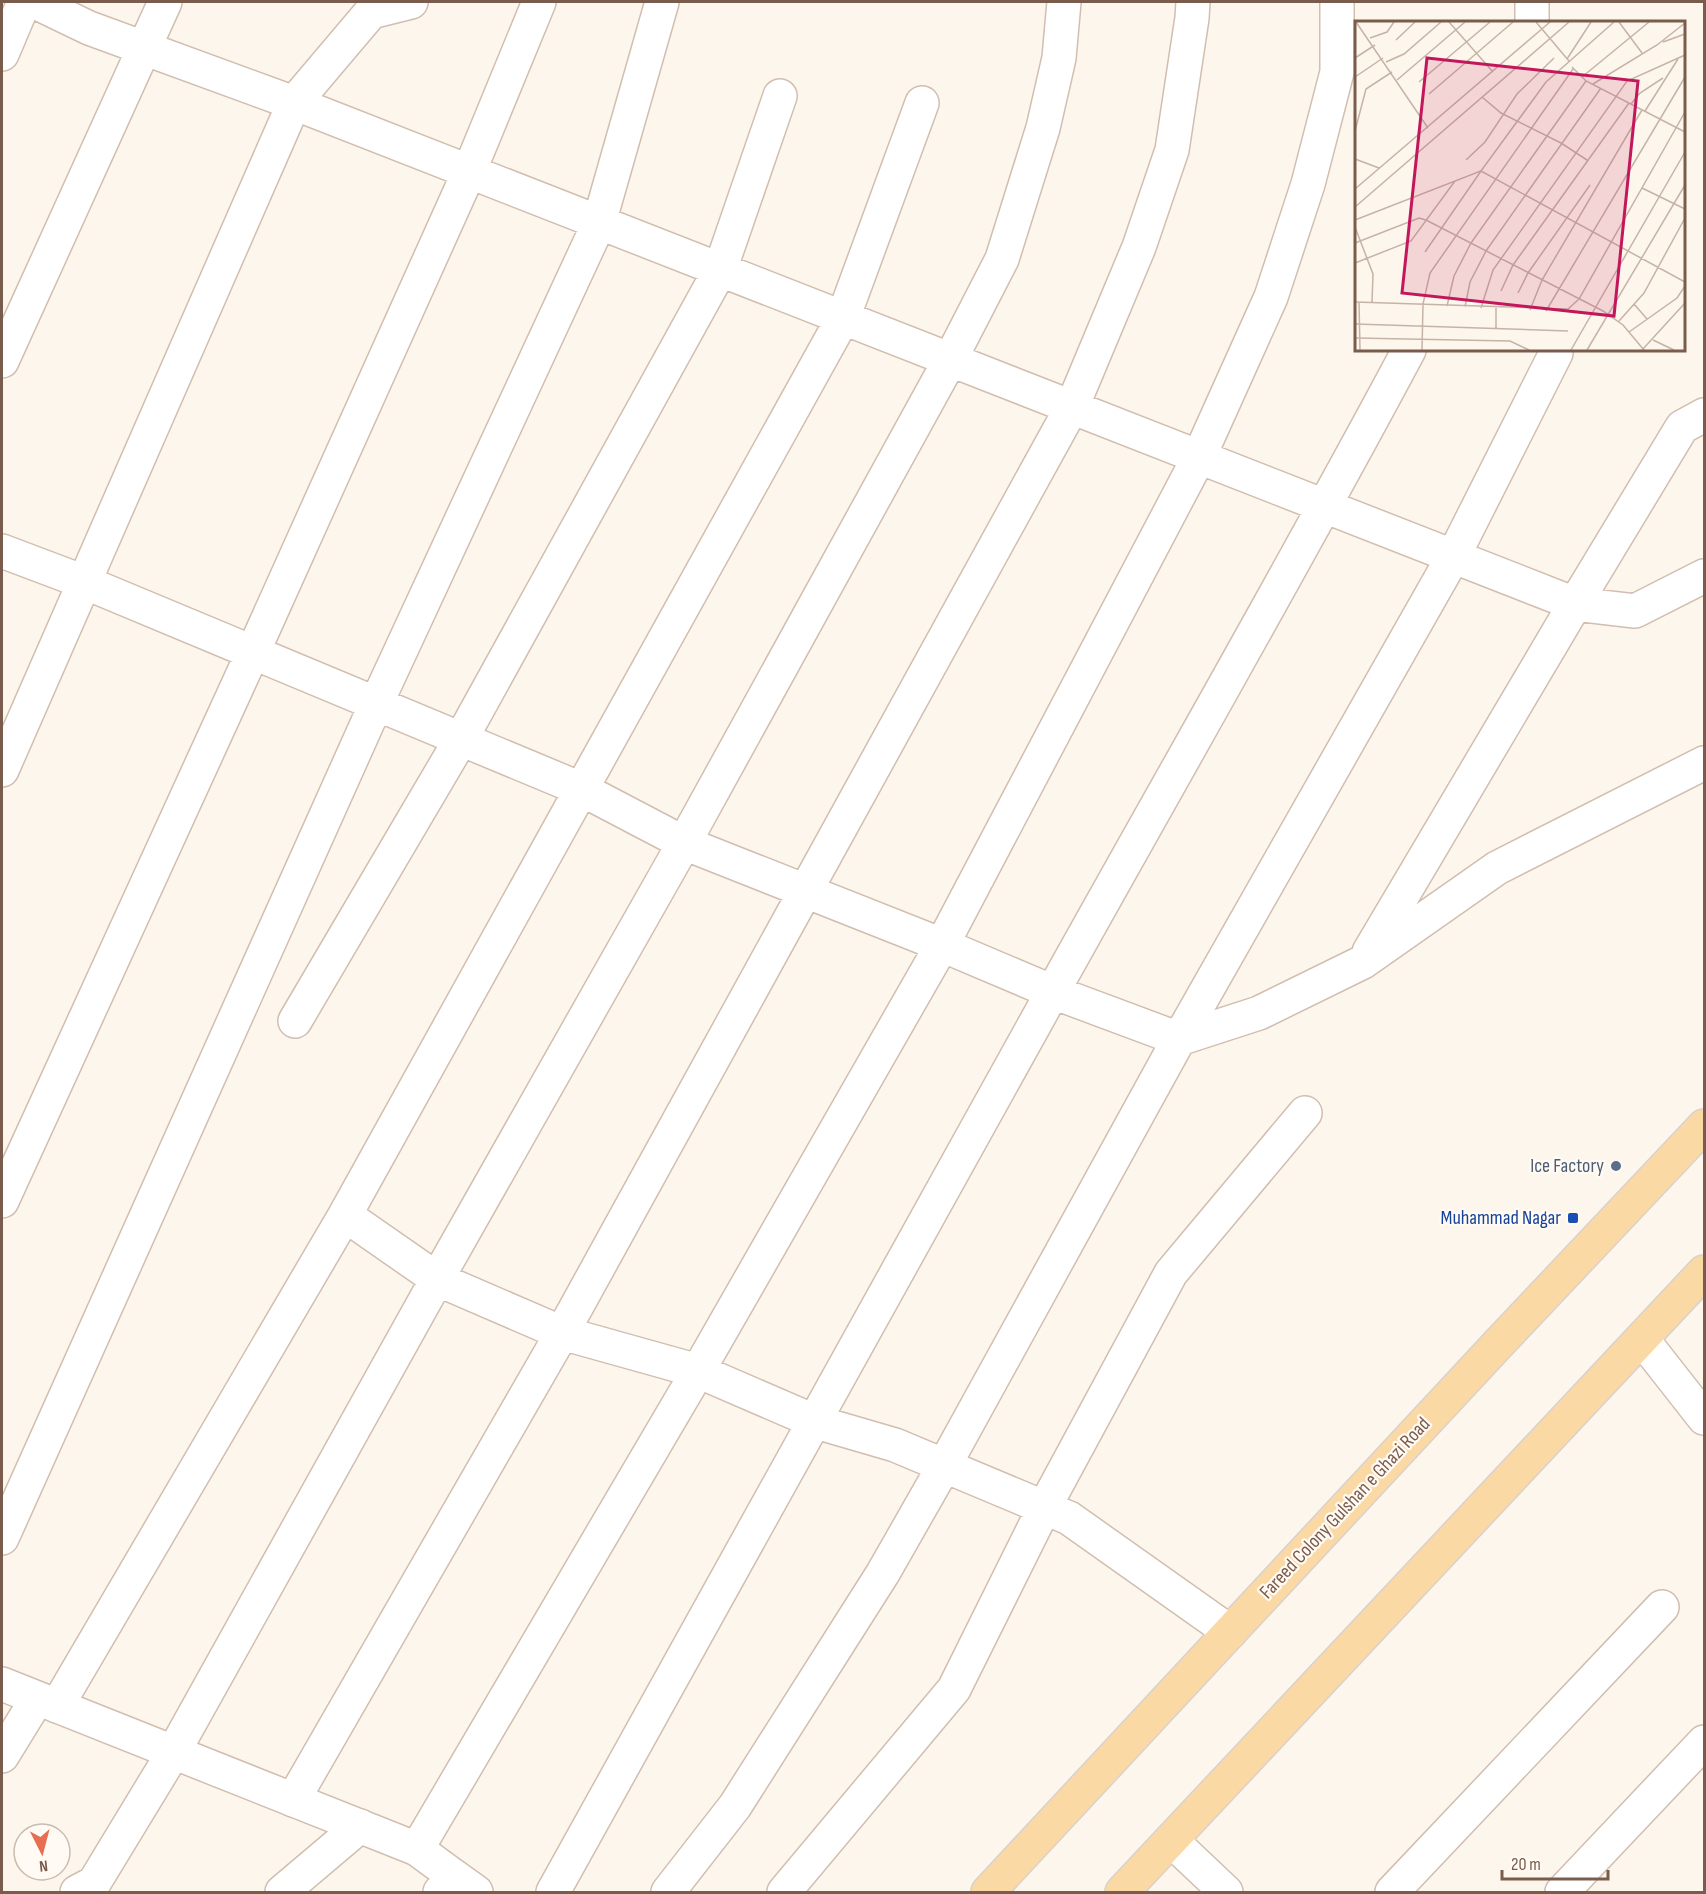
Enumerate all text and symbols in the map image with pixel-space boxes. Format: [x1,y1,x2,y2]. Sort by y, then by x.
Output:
inset map [1355,21,1685,351]
place label: Ice Factory [1530,1154,1604,1178]
marker: Ice Factory [1609,1159,1623,1173]
place label: Muhammad Nagar [1441,1206,1561,1230]
marker: Muhammad Nagar [1566,1211,1580,1225]
street label: Fareed Colony Gulshan e Ghazi Road [1255,1412,1435,1604]
north arrow [12,1822,72,1882]
scale bar [1502,1843,1608,1881]
text: 20 m [1511,1854,1541,1875]
text: N [38,1856,49,1875]

